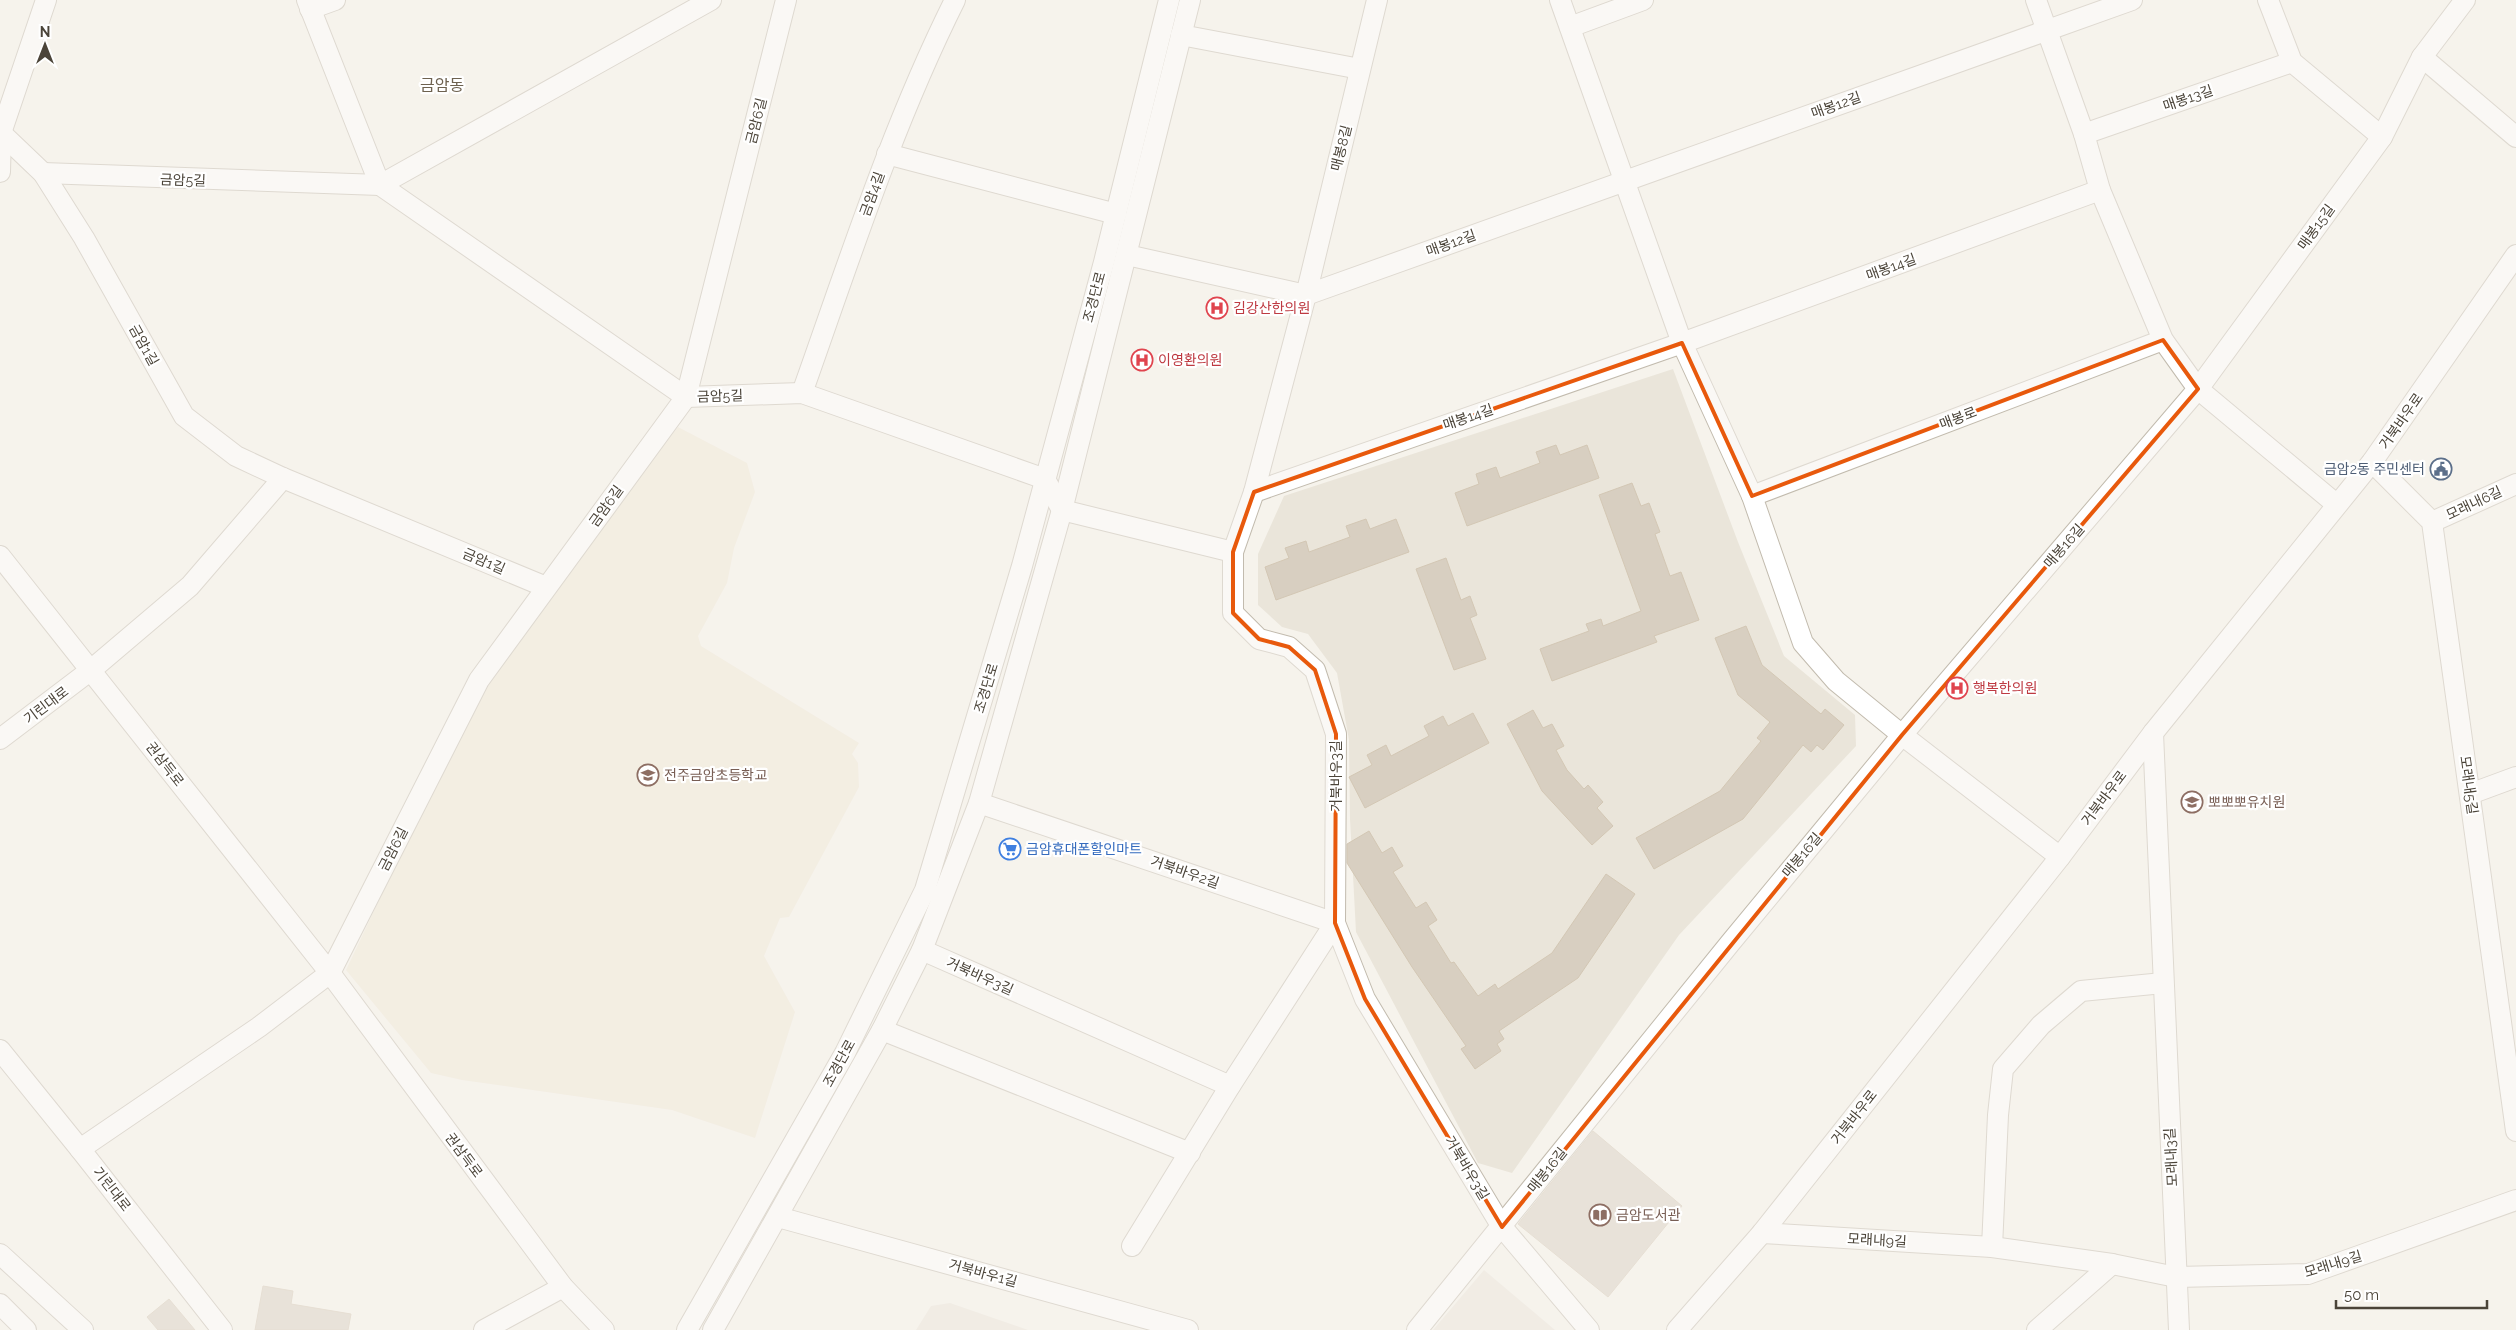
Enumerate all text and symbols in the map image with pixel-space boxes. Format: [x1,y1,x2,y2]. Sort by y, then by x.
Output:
north arrow [20,20,70,70]
text: N [40,24,50,40]
district label: 금암동 [420,76,464,95]
street label: 매봉13길 [2161,82,2215,114]
street label: 매봉12길 [1809,89,1863,121]
street label: 금암6길 [743,96,769,146]
street label: 매봉8길 [1328,123,1354,173]
street label: 금암4길 [857,170,887,218]
street label: 금암5길 [160,171,206,189]
street label: 매봉15길 [2294,201,2338,253]
street label: 매봉12길 [1424,227,1478,259]
street label: 매봉14길 [1864,251,1918,283]
street label: 조경단로 [1080,270,1108,324]
hospital icon: 김강산한의원 [1205,296,1229,320]
place label: 김강산한의원 [1233,300,1310,316]
street label: 금암1길 [126,322,162,368]
hospital icon: 이영환의원 [1130,348,1154,372]
place label: 이영환의원 [1158,352,1222,368]
street label: 금암5길 [697,387,743,405]
street label: 거북바우로 [2376,390,2426,452]
street label: 매봉14길 [1441,401,1495,433]
street label: 매봉로 [1937,404,1979,432]
public building icon: 금암2동 주민센터 [2429,457,2453,481]
place label: 금암2동 주민센터 [2324,461,2425,477]
street label: 금암6길 [586,482,626,530]
street label: 모래내6길 [2443,483,2505,523]
street label: 매봉16길 [2041,521,2087,571]
street label: 금암1길 [460,545,508,577]
street label: 조경단로 [971,661,1001,715]
hospital icon: 행복한의원 [1945,676,1969,700]
place label: 행복한의원 [1973,680,2037,696]
street label: 기린대로 [21,683,71,727]
street label: 권삼득로 [143,739,187,789]
street label: 거북바우3길 [1328,740,1344,812]
street label: 모래내5길 [2457,755,2481,815]
school or university icon: 전주금암초등학교 [636,763,660,787]
place label: 전주금암초등학교 [664,767,767,783]
street label: 거북바우로 [2078,767,2130,829]
school or university icon: 뽀뽀뽀유치원 [2180,790,2204,814]
place label: 뽀뽀뽀유치원 [2208,794,2285,810]
street label: 금암6길 [375,824,411,874]
street label: 매봉16길 [1779,830,1825,880]
supermarket icon: 금암휴대폰할인마트 [998,837,1022,861]
place label: 금암휴대폰할인마트 [1026,841,1142,857]
street label: 거북바우2길 [1148,853,1222,891]
street label: 거북바우3길 [944,954,1016,998]
street label: 조경단로 [820,1036,859,1089]
street label: 거북바우로 [1828,1087,1880,1147]
street label: 모래내3길 [2161,1127,2181,1187]
street label: 권삼득로 [442,1130,486,1180]
street label: 거북바우3길 [1442,1133,1492,1203]
street label: 매봉16길 [1524,1144,1570,1196]
street label: 기린대로 [90,1164,134,1214]
library icon: 금암도서관 [1588,1203,1612,1227]
place label: 금암도서관 [1616,1207,1681,1223]
street label: 모래내9길 [1847,1230,1907,1250]
street label: 모래내9길 [2302,1248,2364,1280]
street label: 거북바우1길 [947,1256,1019,1290]
scale bar [2336,1278,2487,1310]
text: 50 m [2344,1286,2379,1304]

